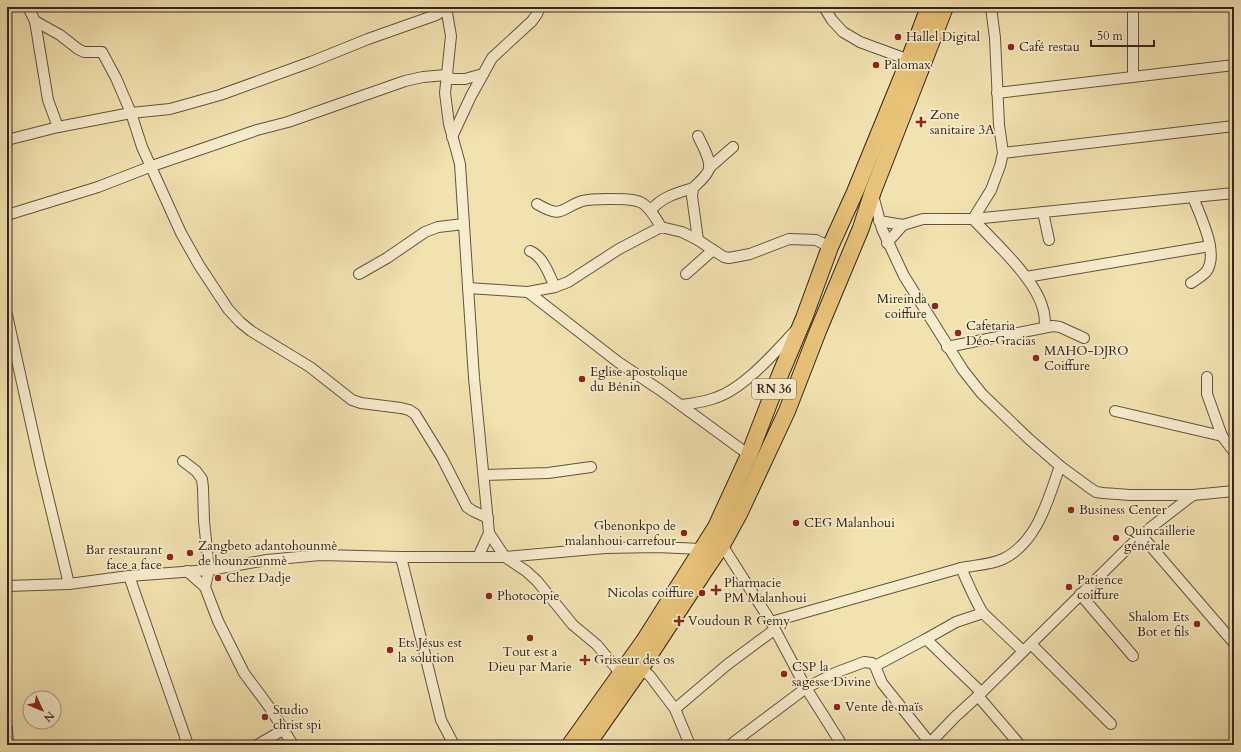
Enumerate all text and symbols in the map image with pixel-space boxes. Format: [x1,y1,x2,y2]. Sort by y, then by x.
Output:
scale bar [1091,22,1154,48]
place label: Hallel Digital [906,28,981,46]
text: 50 m [1097,28,1124,44]
marker: Hallel Digital [893,32,903,42]
place label: Café restau [1019,38,1080,56]
marker: Café restau [1006,42,1016,52]
place label: Palomax [884,56,931,74]
marker: Palomax [871,60,881,70]
place label: Zone sanitaire 3A [930,106,995,139]
marker: Zone sanitaire 3A [915,116,927,128]
place label: Mireinda coiffure [877,290,927,323]
marker: Mireinda coiffure [930,301,940,311]
place label: Cafetaria Déo-Gracias [966,317,1036,350]
marker: Cafetaria Déo-Gracias [953,328,963,338]
place label: MAHO-DJRO Coiffure [1044,342,1129,375]
marker: MAHO-DJRO Coiffure [1031,353,1041,363]
place label: Eglise apostolique du Bénin [590,363,688,396]
marker: Eglise apostolique du Bénin [577,374,587,384]
road number: RN 36 [752,379,796,399]
place label: Business Center [1079,501,1167,519]
marker: Business Center [1066,505,1076,515]
place label: CEG Malanhoui [804,514,895,532]
place label: Gbenonkpo de malanhoui carrefour [565,517,676,550]
marker: CEG Malanhoui [791,518,801,528]
place label: Quincaillerie générale [1124,522,1196,555]
marker: Gbenonkpo de malanhoui carrefour [679,528,689,538]
marker: Quincaillerie générale [1111,533,1121,543]
place label: Zangbeto adantohounmè de hounzounmè [198,537,337,570]
place label: Bar restaurant face a face [86,541,162,574]
marker: Zangbeto adantohounmè de hounzounmè [185,548,195,558]
marker: Bar restaurant face a face [165,552,175,562]
place label: Chez Dadje [226,569,291,587]
place label: Patience coiffure [1077,571,1123,604]
marker: Chez Dadje [213,573,223,583]
place label: Pharmacie PM Malanhoui [724,574,807,607]
marker: Patience coiffure [1064,582,1074,592]
place label: Nicolas coiffure [607,584,694,602]
marker: Pharmacie PM Malanhoui [711,585,721,595]
place label: Photocopie [497,587,560,605]
marker: Nicolas coiffure [697,588,707,598]
marker: Photocopie [484,591,494,601]
place label: Shalom Ets Bot et fils [1128,608,1189,641]
place label: Voudoun R Gemy [688,612,790,630]
marker: Voudoun R Gemy [673,615,685,627]
marker: Shalom Ets Bot et fils [1192,619,1202,629]
marker: Tout est a Dieu par Marie [525,633,535,643]
place label: Ets Jésus est la solution [398,634,462,667]
place label: Tout est a Dieu par Marie [488,643,572,676]
marker: Ets Jésus est la solution [385,645,395,655]
place label: Grisseur des os [594,651,675,669]
marker: Grisseur des os [579,654,591,666]
place label: CSP la sagesse Divine [792,658,871,691]
marker: CSP la sagesse Divine [779,669,789,679]
north arrow [22,690,62,730]
place label: Vente de maïs [845,698,923,716]
place label: Studio christ spi [273,701,322,734]
marker: Vente de maïs [832,702,842,712]
text: N [40,708,58,726]
marker: Studio christ spi [260,712,270,722]

